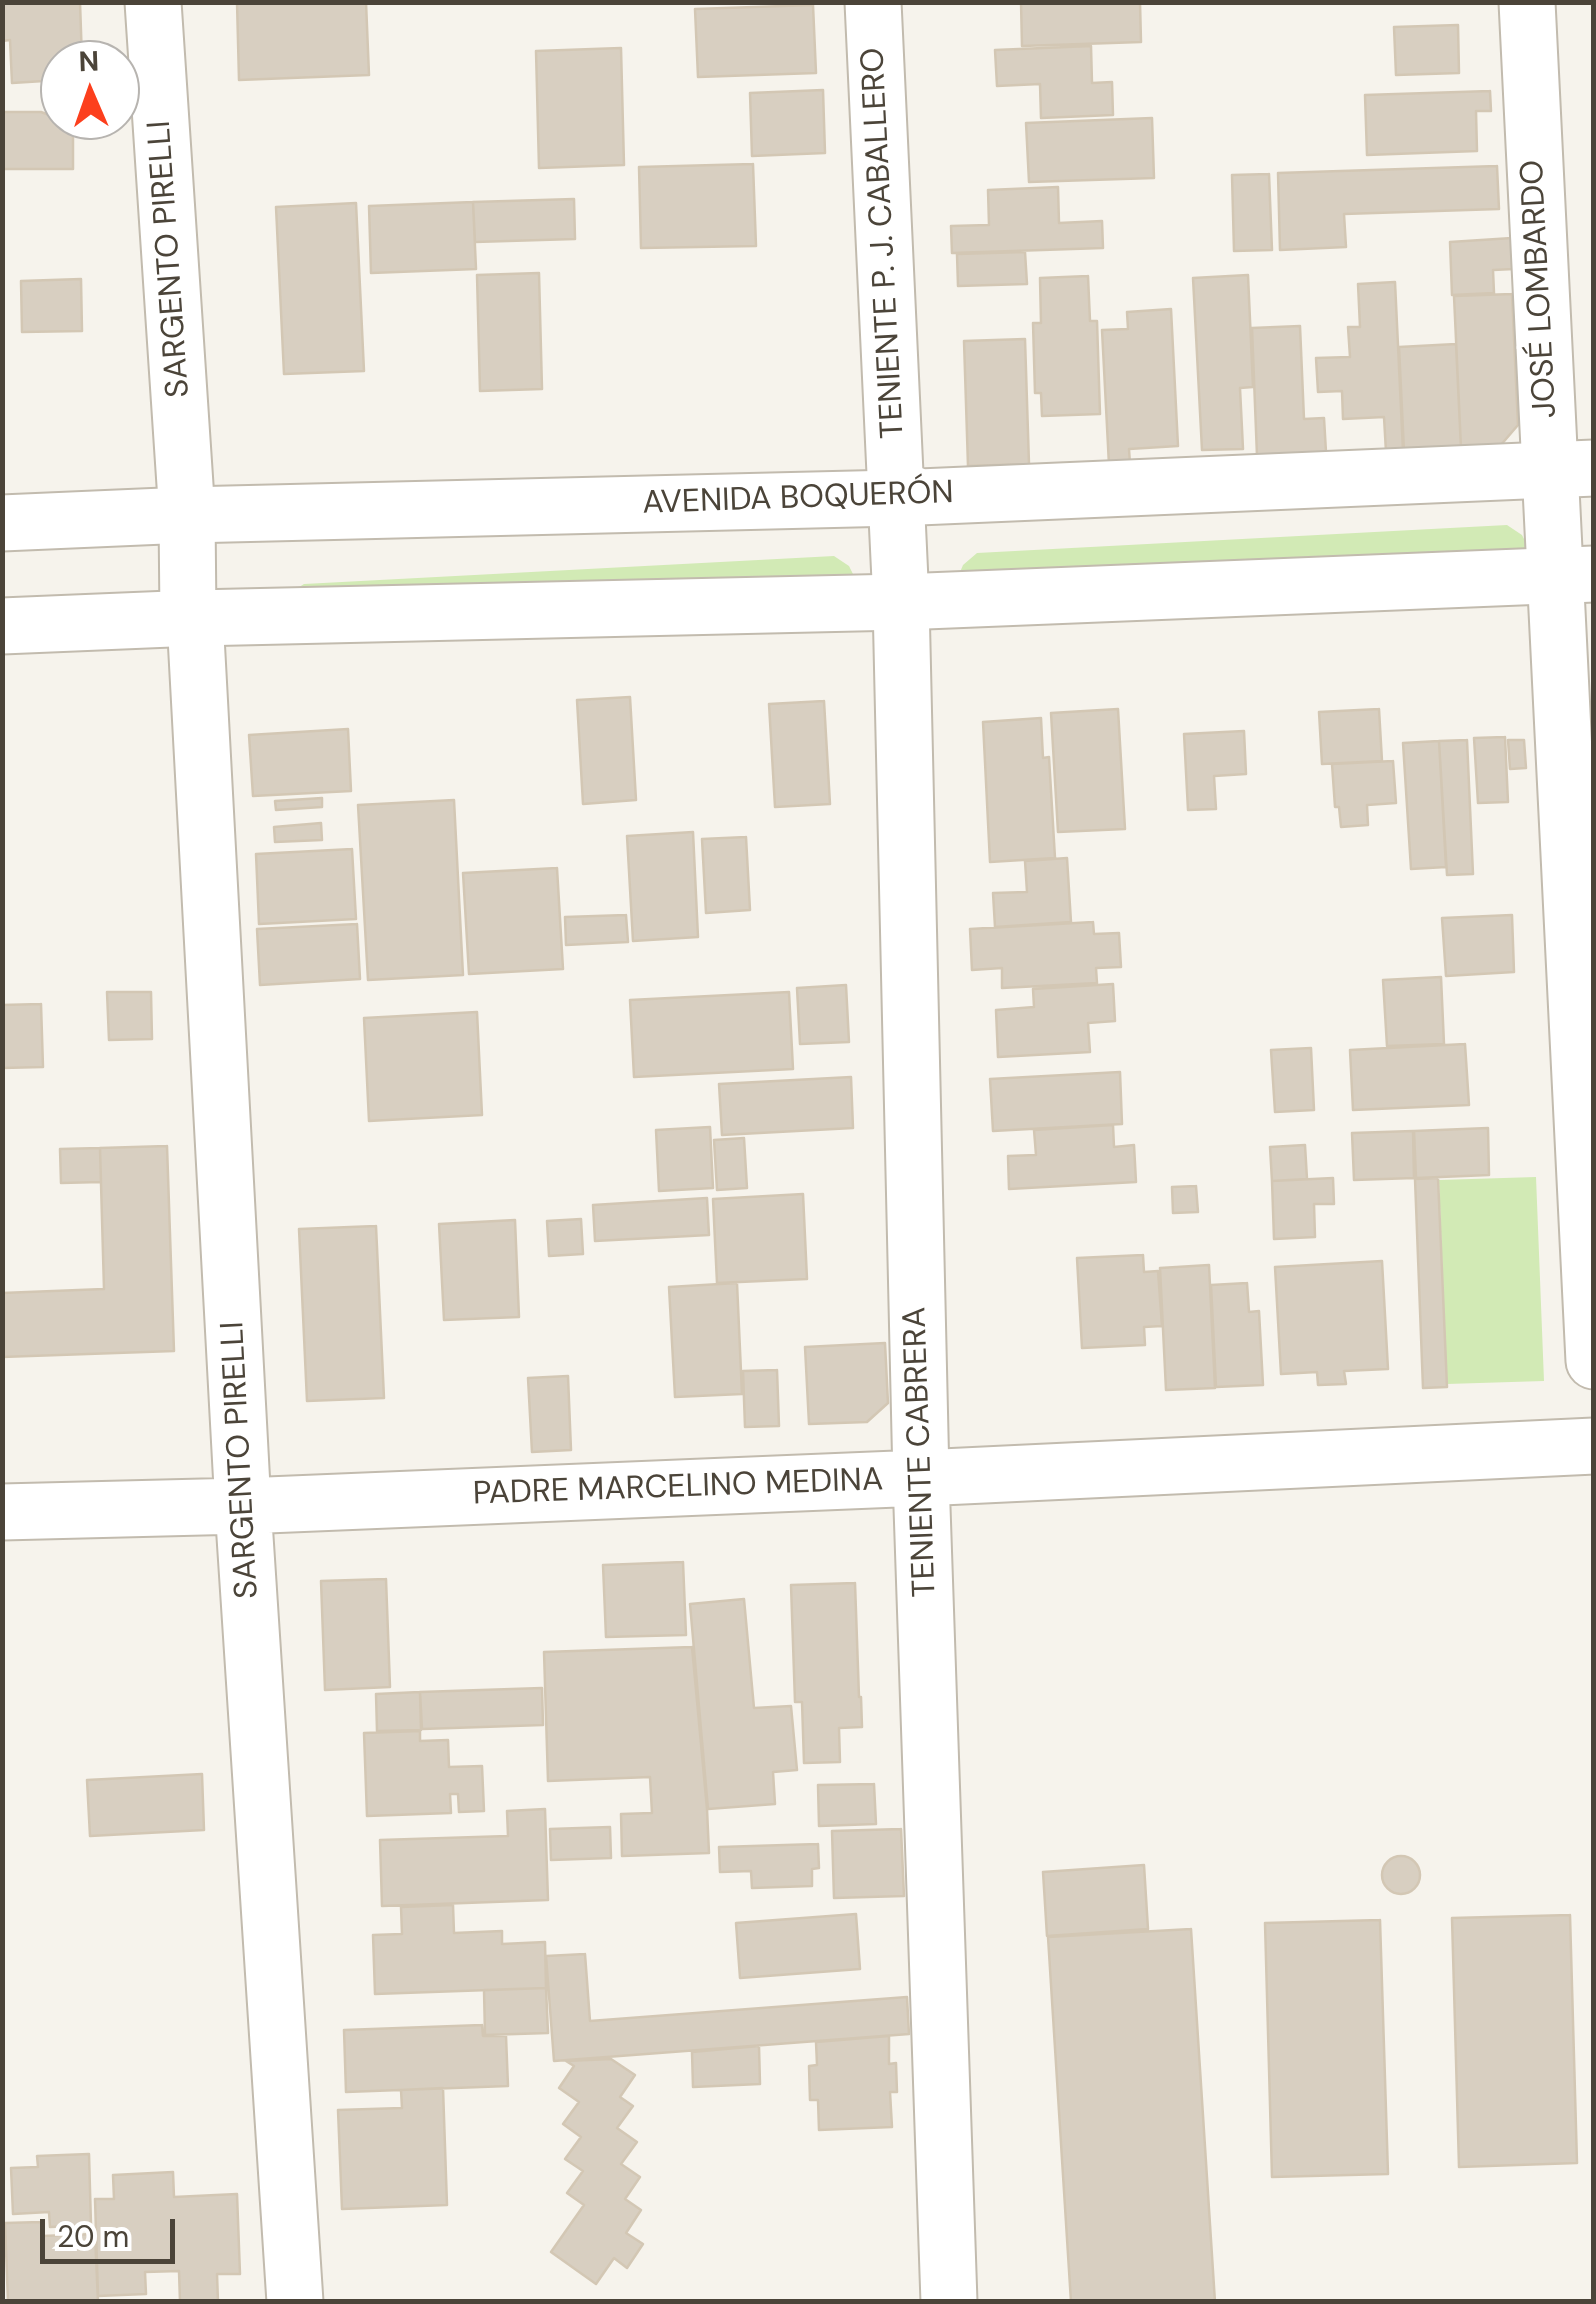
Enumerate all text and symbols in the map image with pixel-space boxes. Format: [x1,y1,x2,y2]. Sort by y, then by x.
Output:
north arrow [40,40,140,140]
text: N [78,43,100,80]
street label: TENIENTE P. J. CABALLERO [855,47,913,439]
street label: SARGENTO PIRELLI [141,119,199,399]
street label: JOSÉ LOMBARDO [1514,159,1566,419]
street label: AVENIDA BOQUERÓN [642,474,954,524]
street label: TENIENTE CABRERA [897,1306,945,1598]
street label: SARGENTO PIRELLI [215,1320,267,1600]
street label: PADRE MARCELINO MEDINA [472,1462,884,1514]
scale bar [45,2199,180,2261]
text: 20 m [57,2217,129,2256]

